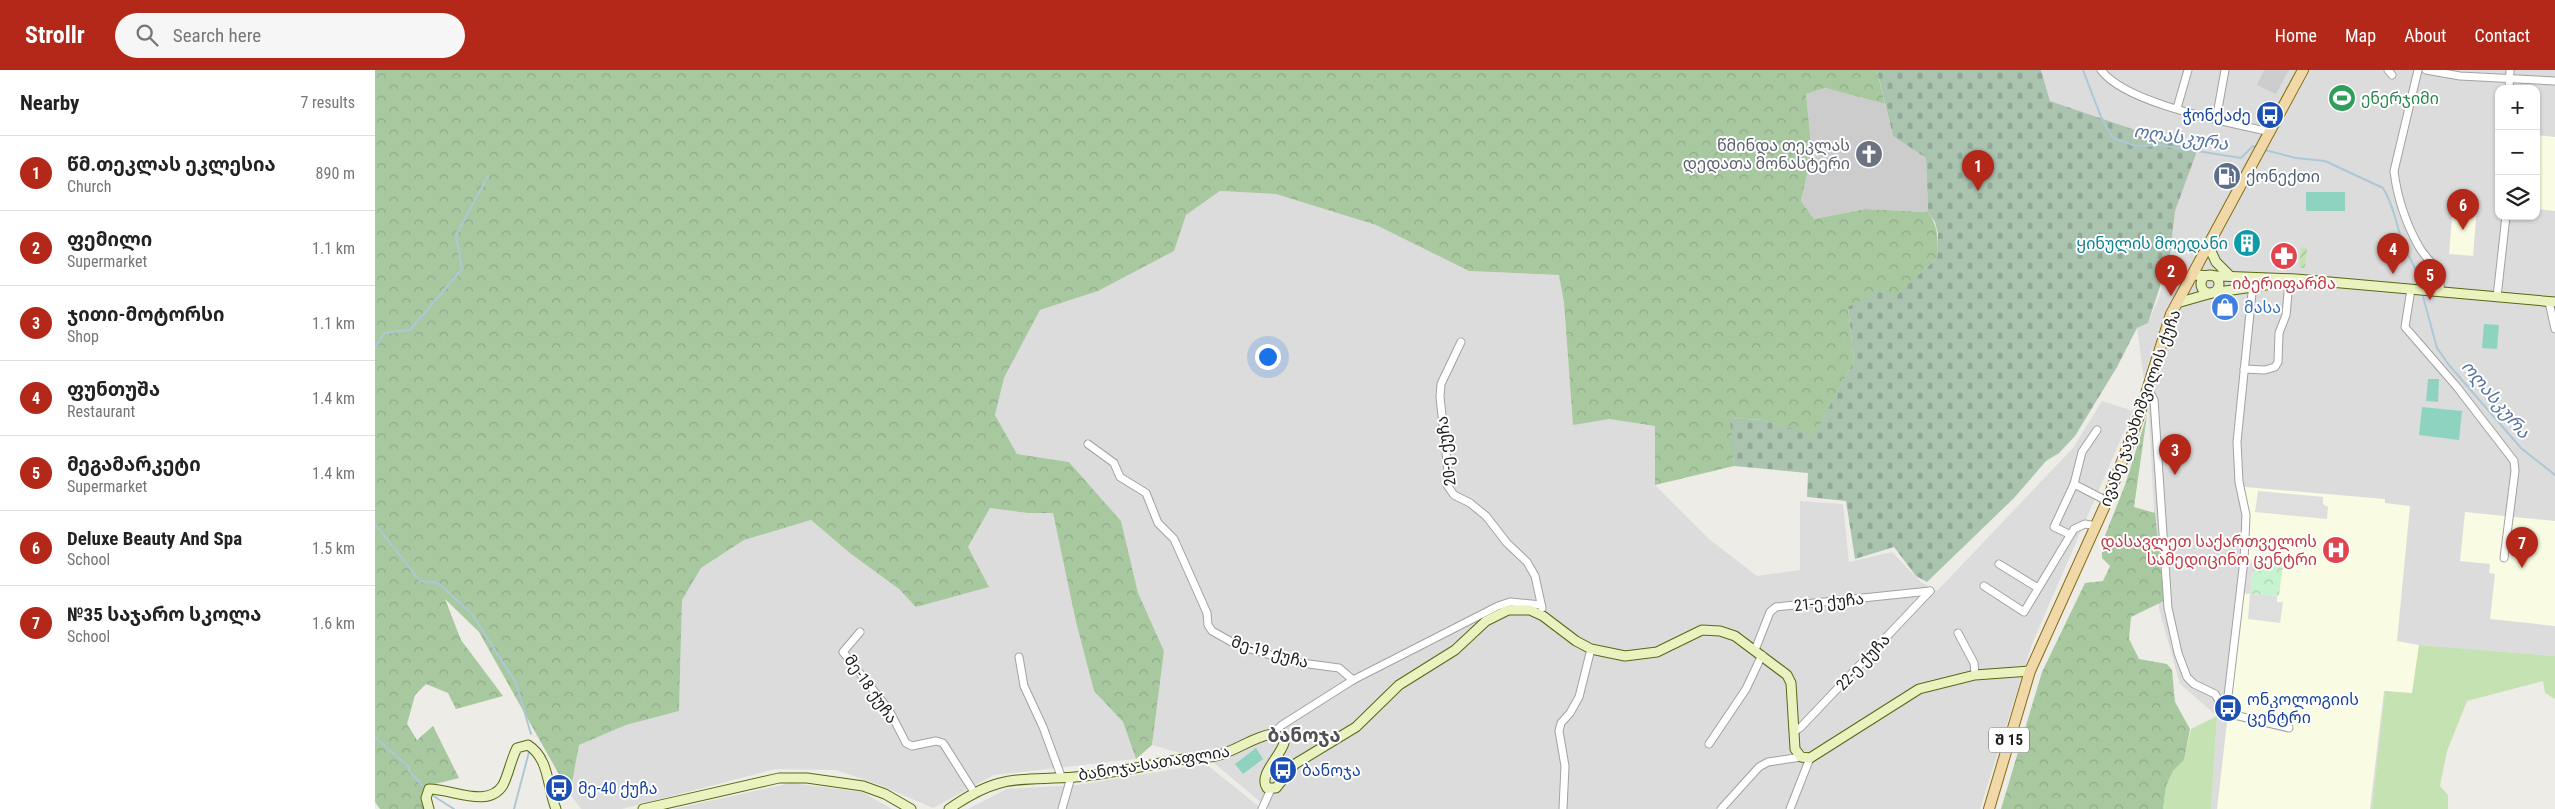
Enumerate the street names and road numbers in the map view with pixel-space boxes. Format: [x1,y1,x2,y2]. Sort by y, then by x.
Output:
street label: ივანე ჯავახიშვილის ქუჩა [2095,307,2186,510]
street label: 20-ე ქუჩა [1432,415,1460,487]
street label: 21-ე ქუჩა [1793,589,1865,615]
street label: 22-ე ქუჩა [1832,630,1894,694]
street label: მე-19 ქუჩა [1229,632,1311,672]
street label: მე-18 ქუჩა [840,651,902,727]
road number: შ 15 [1989,728,2029,752]
street label: ბანოჯა-სათაფლია [1077,742,1231,785]

